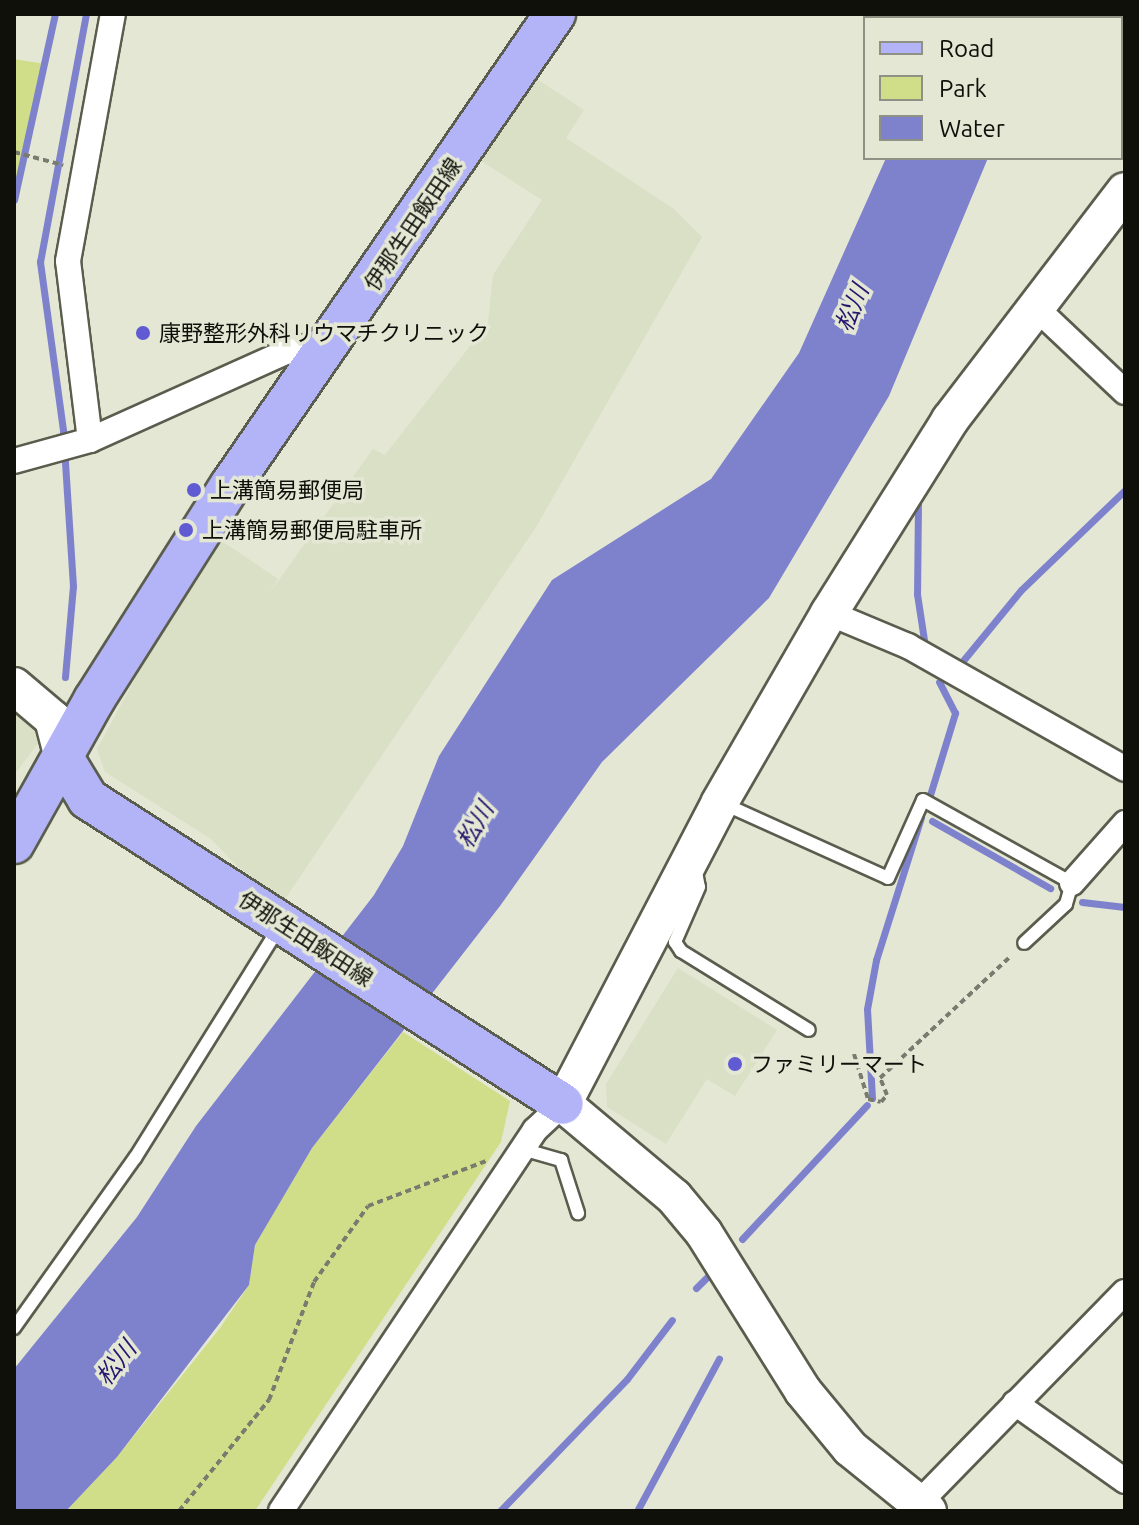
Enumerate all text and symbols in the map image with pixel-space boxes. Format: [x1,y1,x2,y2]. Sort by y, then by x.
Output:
legend [863,16,1123,160]
text: Road [939,35,994,62]
text: Park [939,75,987,102]
text: Water [939,115,1005,142]
street label: 伊那生田飯田線 [358,153,466,295]
water label: 松川 [829,280,875,336]
place label: 康野整形外科リウマチクリニック [159,320,489,346]
marker: 康野整形外科リウマチクリニック [134,324,152,342]
place label: 上溝簡易郵便局 [210,477,364,503]
marker: 上溝簡易郵便局 [185,481,203,499]
place label: 上溝簡易郵便局駐車所 [202,517,422,543]
marker: 上溝簡易郵便局駐車所 [177,521,195,539]
water label: 松川 [451,797,499,853]
street label: 伊那生田飯田線 [234,885,378,991]
place label: ファミリーマート [751,1051,927,1077]
marker: ファミリーマート [726,1055,744,1073]
water label: 松川 [90,1335,142,1391]

